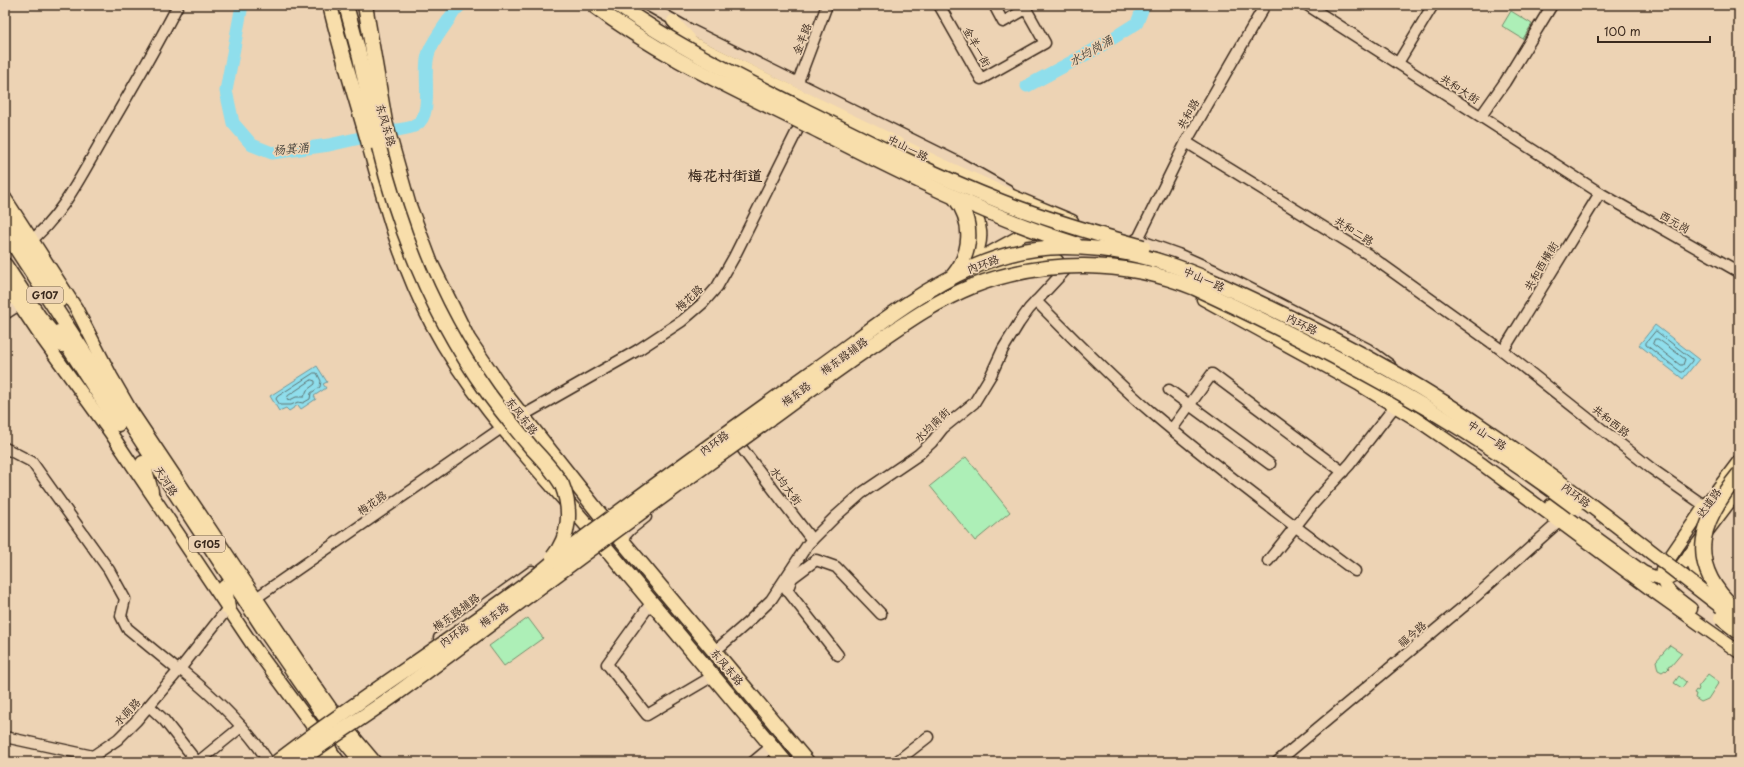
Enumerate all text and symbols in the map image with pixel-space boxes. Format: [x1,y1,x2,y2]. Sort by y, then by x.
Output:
scale bar [1598,18,1710,44]
street label: 金羊路 [788,20,815,57]
text: 100 m [1604,22,1641,40]
street label: 金羊一街 [959,23,996,71]
water label: 水均岗涌 [1065,30,1117,70]
street label: 共和大街 [1437,69,1484,108]
street label: 共和路 [1172,95,1203,132]
street label: 东风东路 [372,101,401,148]
street label: 中山一路 [885,130,932,165]
water label: 杨箕涌 [272,137,311,159]
district label: 梅花村街道 [687,163,763,186]
street label: 西元岗 [1657,206,1694,237]
street label: 共和二路 [1331,212,1377,249]
street label: 共和西横街 [1519,237,1563,294]
street label: 内环路 [964,250,1001,277]
street label: 中山一路 [1181,262,1228,295]
street label: 梅花路 [671,280,707,315]
road number: G107 [27,287,63,303]
street label: 内环路 [1284,309,1321,338]
street label: 梅东路辅路 [816,333,871,379]
street label: 梅东路 [777,377,814,410]
street label: 东风东路 [502,393,543,438]
street label: 共和西路 [1589,400,1634,441]
street label: 水均南街 [910,403,954,446]
street label: 中山一路 [1464,415,1510,454]
street label: 内环路 [695,426,732,459]
street label: 天河路 [150,462,183,499]
street label: 水均大街 [766,463,807,509]
street label: 内环路 [1558,478,1595,511]
street label: 达道路 [1692,484,1725,521]
street label: 梅花路 [353,486,390,519]
road number: G105 [189,536,225,552]
street label: 梅东路辅路 [428,589,483,635]
street label: 梅东路 [475,598,512,631]
street label: 福今路 [1394,616,1430,651]
street label: 内环路 [435,618,472,651]
street label: 东风东路 [707,644,748,689]
street label: 水荫路 [109,694,144,730]

